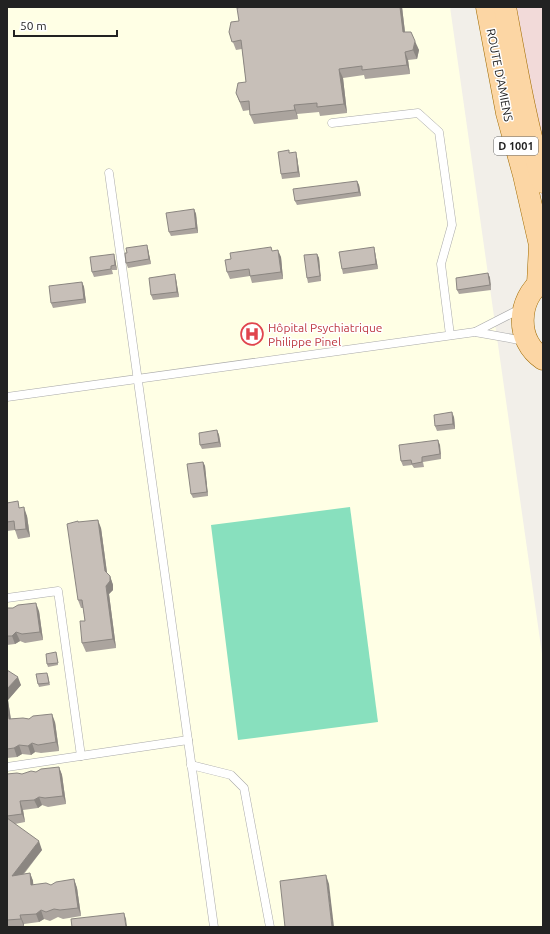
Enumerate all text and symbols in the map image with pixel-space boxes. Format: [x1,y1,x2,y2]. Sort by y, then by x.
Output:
scale bar [14,12,117,38]
text: 50 m [20,19,47,32]
street label: ROUTE D'AMIENS [485,27,515,123]
road number: D 1001 [494,137,538,155]
hospital icon: Hôpital Psychiatrique Philippe Pinel [239,321,265,347]
place label: Hôpital Psychiatrique Philippe Pinel [268,321,382,348]

